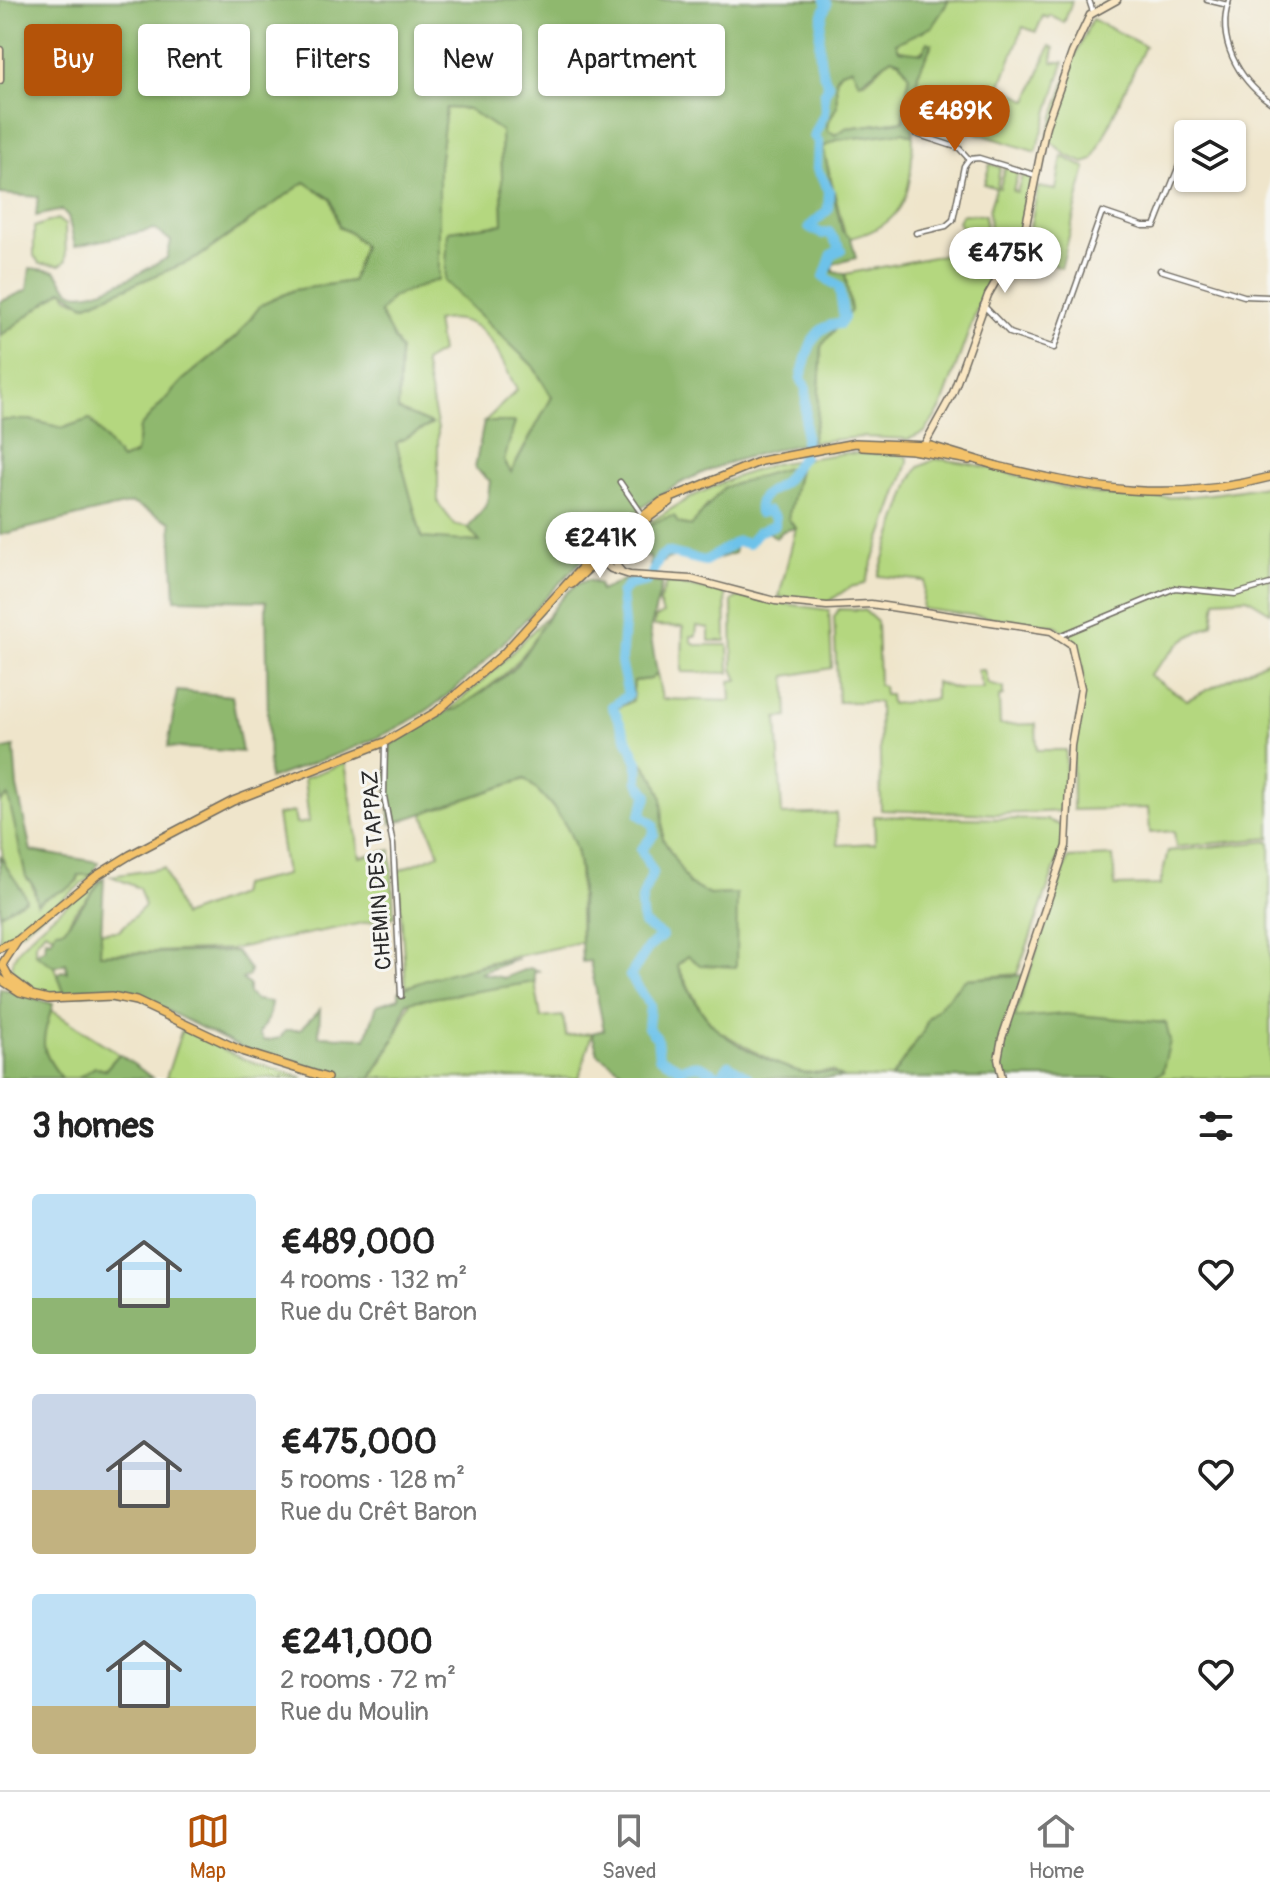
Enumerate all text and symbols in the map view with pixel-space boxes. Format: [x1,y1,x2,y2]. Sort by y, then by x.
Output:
chip: Buy [24,24,122,96]
chip: Rent [138,24,250,96]
chip: Filters [266,24,398,96]
chip: New [414,24,522,96]
chip: Apartment [538,24,725,96]
pin: €489K [899,85,1011,153]
text: €489K [918,95,992,127]
map controls [1174,120,1246,192]
button: layers [1174,120,1246,192]
pin: €475K [949,227,1061,295]
text: €475K [967,237,1043,269]
pin: €241K [544,512,656,580]
text: €241K [564,522,636,554]
street label: CHEMIN DES TAPPAZ [356,769,398,971]
icon: filters [1194,1104,1238,1148]
text: 3 homes [32,1105,154,1148]
text: €489,000 [280,1221,435,1264]
icon: home [96,1226,192,1322]
icon: heart [1194,1252,1238,1296]
text: 4 rooms · 132 m² [280,1264,468,1296]
text: Rue du Crêt Baron [280,1296,477,1328]
text: €475,000 [280,1421,437,1464]
icon: home [96,1426,192,1522]
icon: heart [1194,1452,1238,1496]
text: 5 rooms · 128 m² [280,1464,465,1496]
text: Rue du Crêt Baron [280,1496,477,1528]
text: €241,000 [280,1621,433,1664]
icon: home [96,1626,192,1722]
icon: heart [1194,1652,1238,1696]
text: 2 rooms · 72 m² [280,1664,456,1696]
text: Rue du Moulin [280,1696,429,1728]
tab: Map [186,1809,230,1885]
tab: Saved [602,1809,657,1885]
tab: Home [1029,1809,1084,1885]

